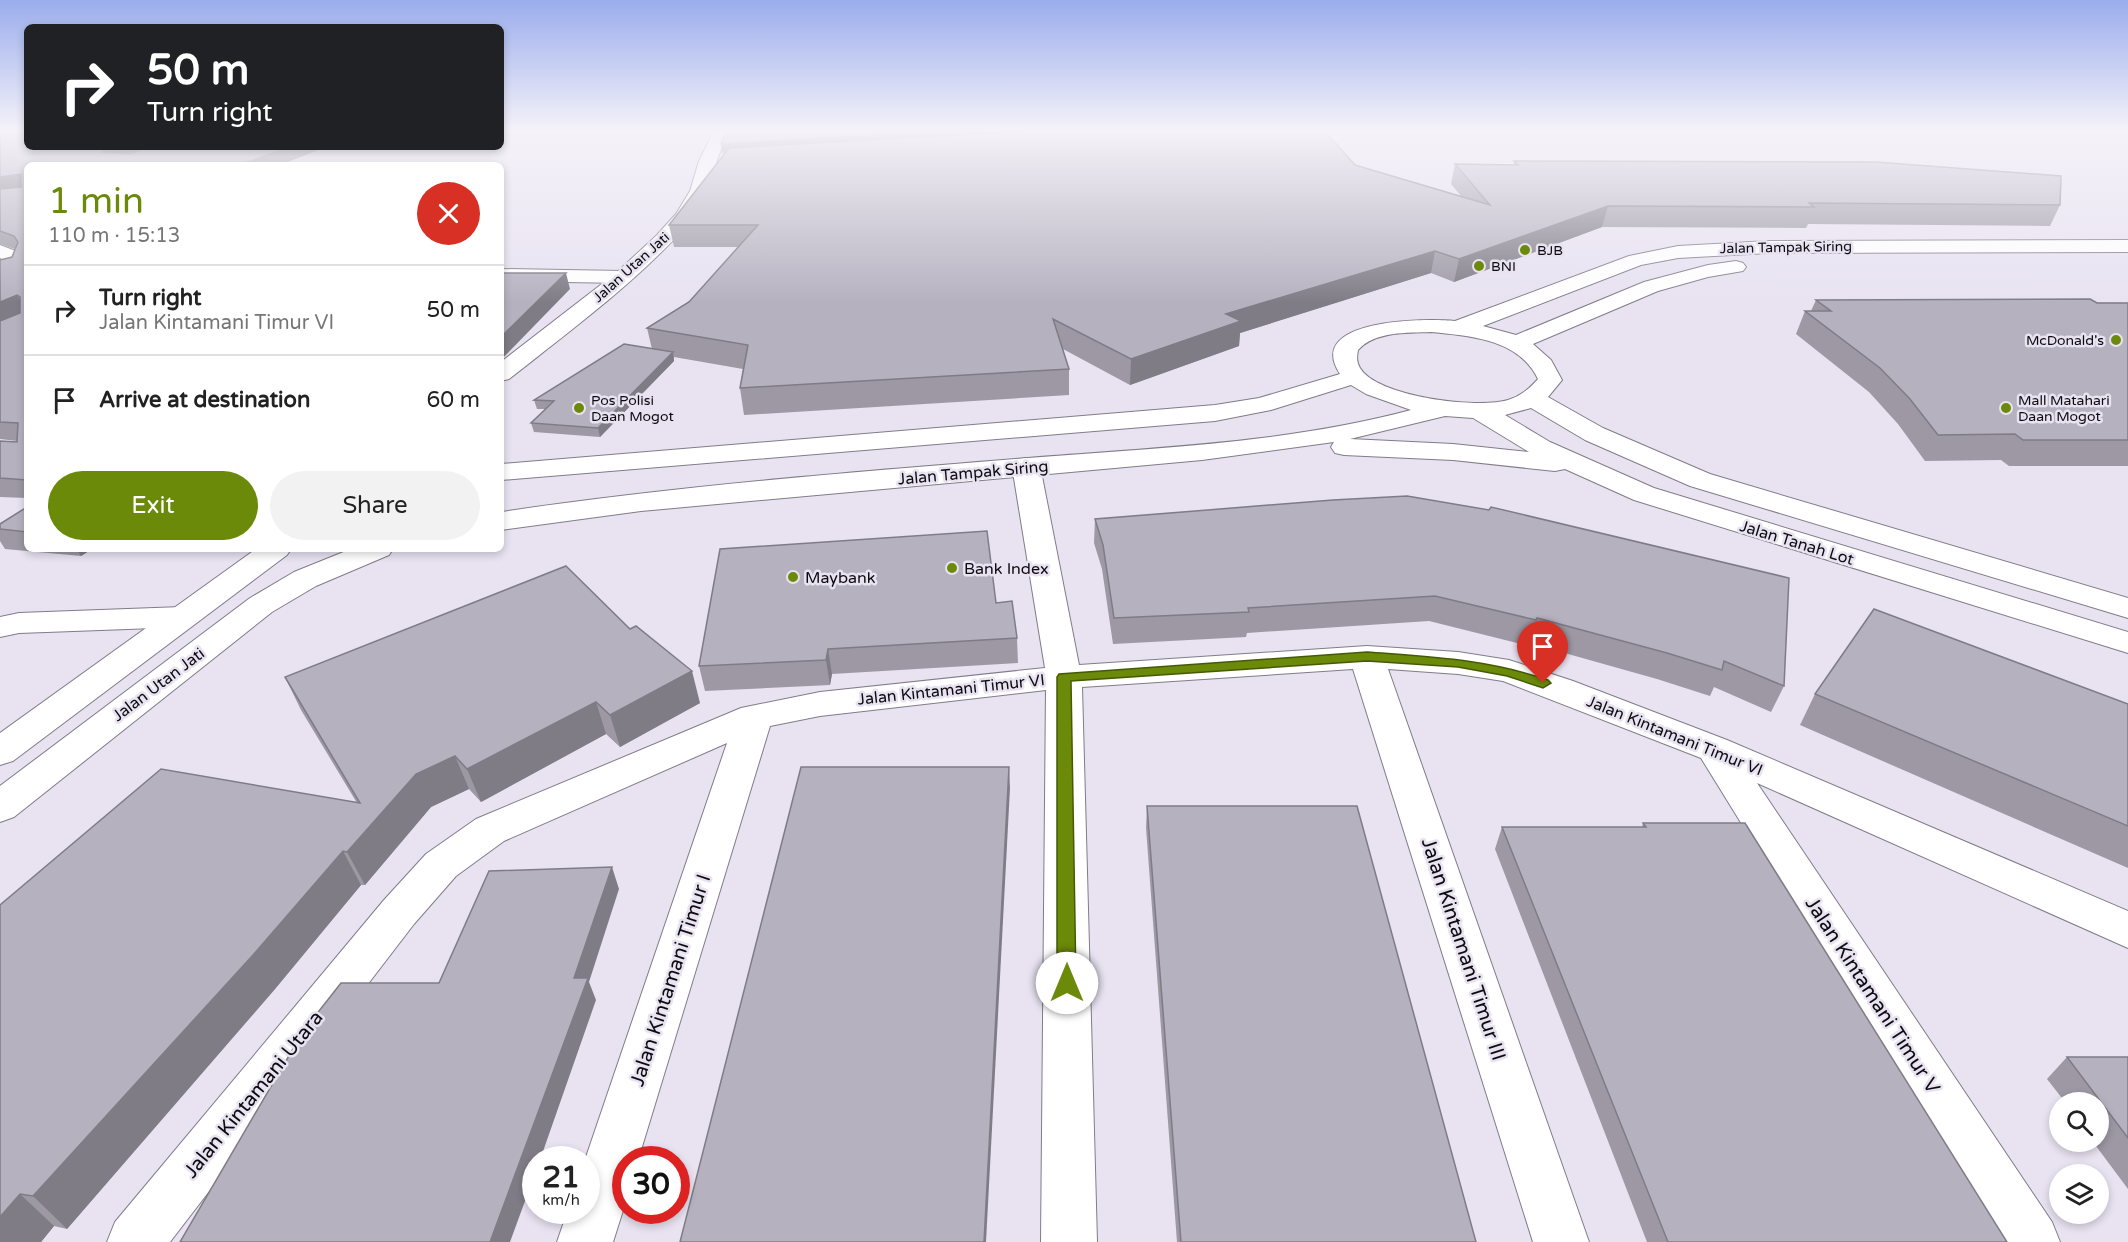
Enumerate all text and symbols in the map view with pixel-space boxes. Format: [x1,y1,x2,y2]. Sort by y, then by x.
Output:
text: 50 m [147,45,249,96]
icon: right [48,48,126,126]
text: Turn right [147,96,273,129]
text: 1 min [48,180,144,223]
button: close [417,182,480,245]
text: 110 m · 15:13 [48,224,180,248]
street label: Jalan Utan Jati [590,229,673,306]
street label: Jalan Tampak Siring [1720,238,1852,257]
place label: BJB [1537,242,1563,259]
marker: BJB [1518,243,1532,257]
place label: BNI [1491,258,1516,275]
marker: BNI [1472,259,1486,273]
text: Turn right [99,285,201,311]
icon: right [48,294,81,327]
text: 50 m [426,297,480,323]
text: Jalan Kintamani Timur VI [99,311,334,335]
place label: McDonald's [2026,332,2104,349]
marker: McDonald's [2109,333,2123,347]
icon: arrive [48,384,81,417]
text: Arrive at destination [99,387,310,413]
text: 60 m [426,387,480,413]
place label: Pos Polisi Daan Mogot [591,392,674,425]
place label: Mall Matahari Daan Mogot [2018,392,2110,425]
marker: Pos Polisi Daan Mogot [572,401,586,415]
marker: Mall Matahari Daan Mogot [1999,401,2013,415]
street label: Jalan Tampak Siring [897,456,1049,490]
button: Exit [48,471,258,540]
button: Share [270,471,480,540]
street label: Jalan Tanah Lot [1737,516,1856,570]
place label: Bank Index [964,559,1049,579]
marker: Bank Index [945,561,959,575]
place label: Maybank [805,568,876,588]
marker: Maybank [786,570,800,584]
pin [1517,621,1568,683]
icon: arrive [1526,630,1559,663]
street label: Jalan Utan Jati [108,644,209,726]
street label: Jalan Kintamani Timur VI [856,670,1046,710]
street label: Jalan Kintamani Timur VI [1584,691,1766,780]
street label: Jalan Kintamani Timur III [1416,835,1510,1064]
street label: Jalan Kintamani Timur I [625,871,717,1089]
street label: Jalan Kintamani Timur V [1800,893,1945,1098]
position arrow [1035,951,1099,1015]
street label: Jalan Kintamani Utara [179,1006,329,1183]
map controls [2049,1092,2109,1224]
button: search [2049,1092,2109,1152]
speed limit sign: 30 [612,1146,690,1224]
text: 21 [542,1159,580,1196]
button: layers [2049,1164,2109,1224]
text: km/h [542,1191,580,1209]

